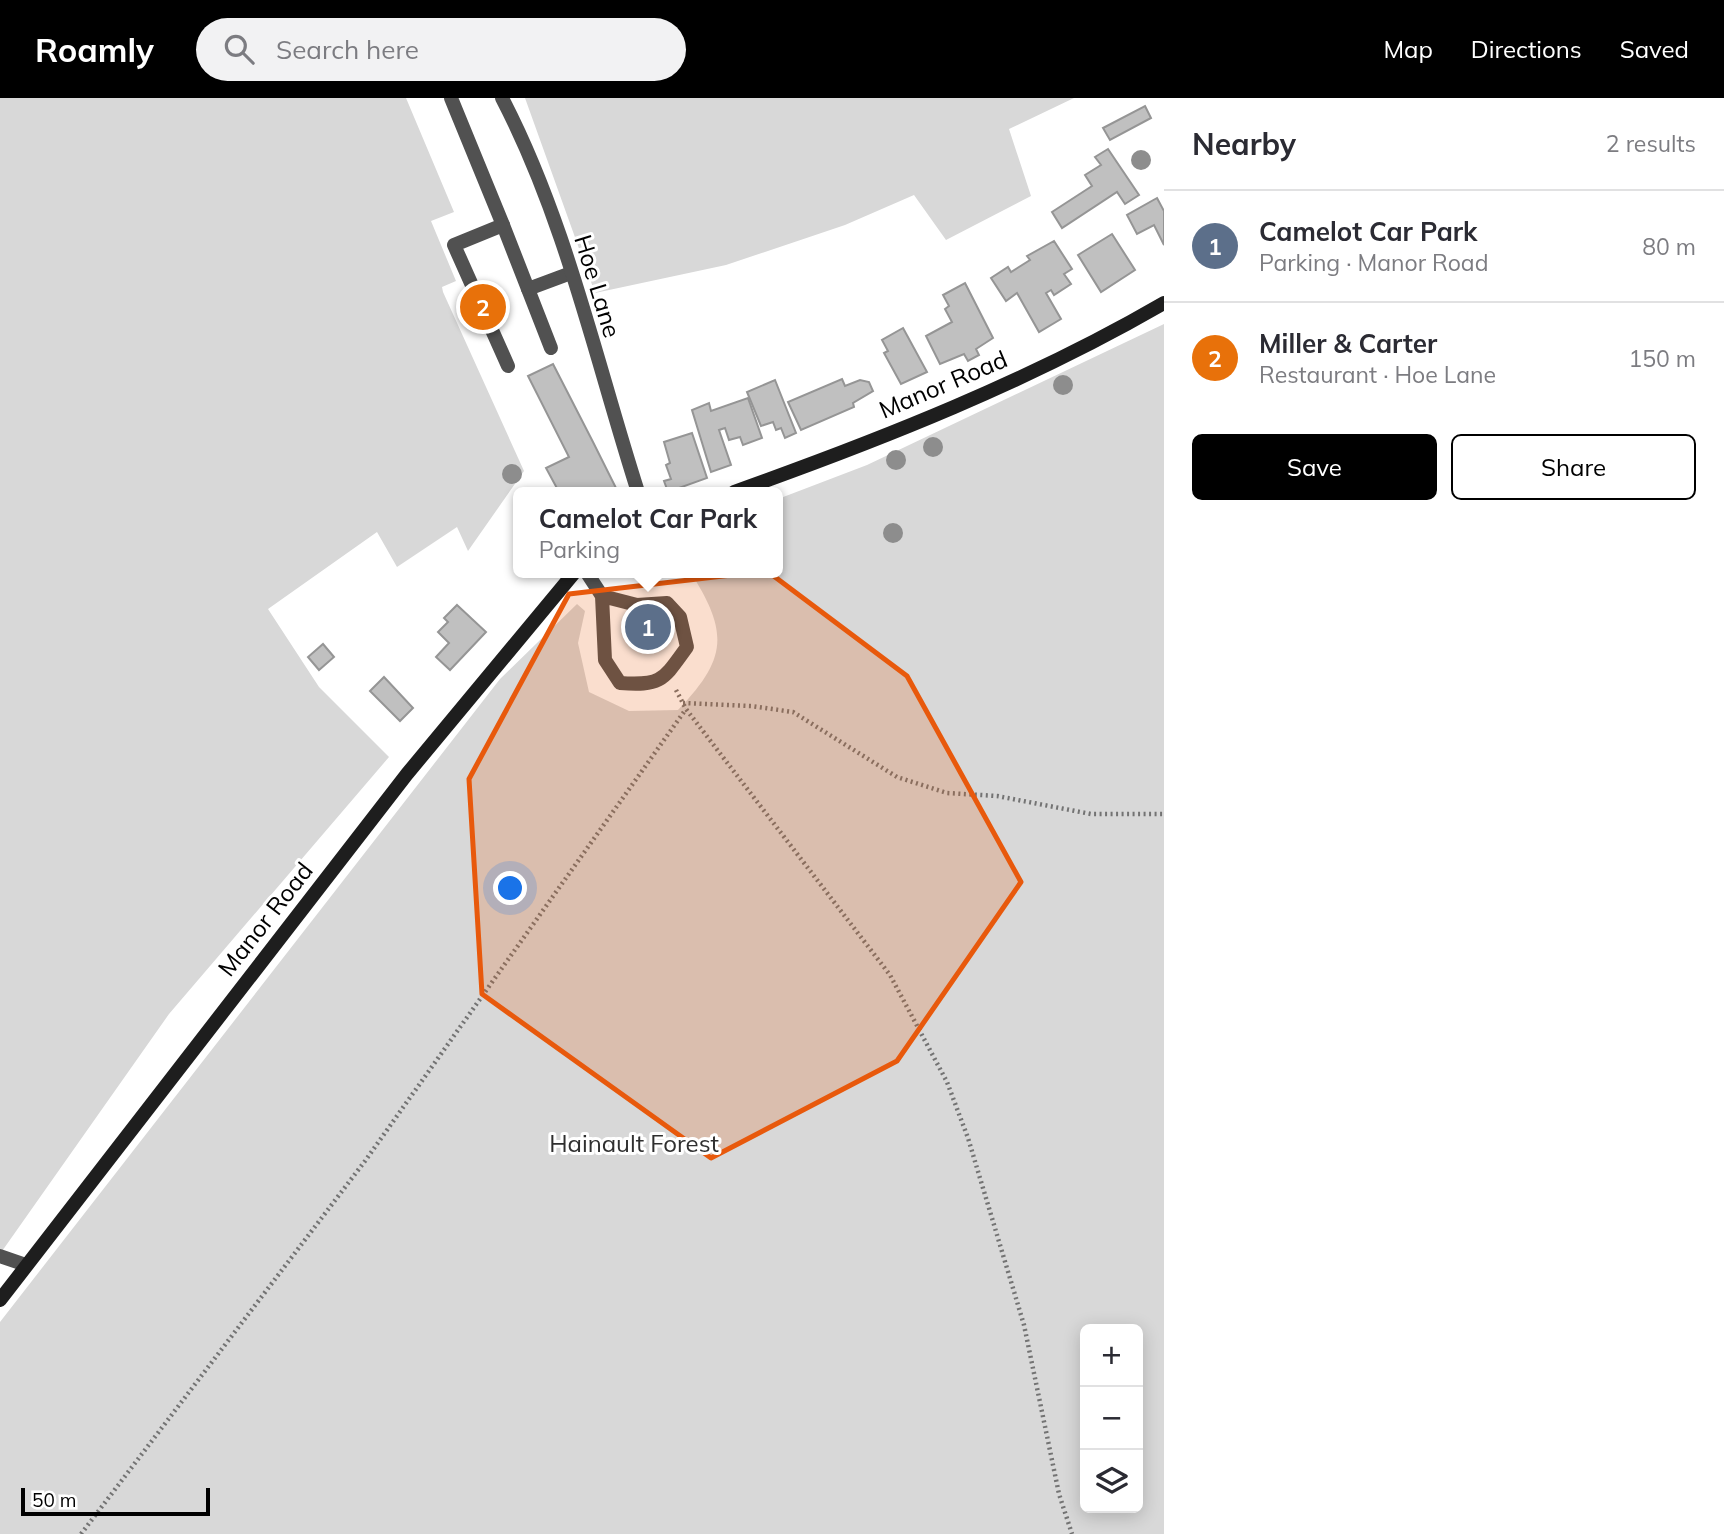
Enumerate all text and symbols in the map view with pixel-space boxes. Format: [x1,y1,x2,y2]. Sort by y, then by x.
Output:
search box [196,18,686,81]
text: Roamly [35,29,154,70]
icon: search [220,30,258,68]
text: Search here [276,33,419,66]
text: Map [1383,34,1433,64]
text: Directions [1471,34,1582,64]
text: Saved [1620,34,1689,64]
text: Nearby [1192,125,1296,163]
text: 2 results [1606,129,1696,158]
text: Camelot Car Park [1259,215,1477,248]
street label: Hoe Lane [568,231,628,341]
text: 1 [1208,232,1222,261]
text: 80 m [1642,232,1696,261]
text: Parking · Manor Road [1259,248,1488,277]
pin: 2 [460,281,506,333]
text: Miller & Carter [1259,327,1437,360]
street label: Manor Road [874,344,1012,424]
text: 2 [1208,344,1222,373]
text: 150 m [1628,344,1696,373]
text: Restaurant · Hoe Lane [1259,360,1496,389]
button: Save [1192,434,1437,500]
button: Share [1451,434,1696,500]
popup [513,487,783,578]
text: Camelot Car Park [539,502,757,535]
text: Parking [539,535,620,564]
pin: 1 [625,601,671,653]
street label: Manor Road [211,856,319,982]
your location [493,871,527,905]
park label: Hainault Forest [549,1128,719,1158]
map controls [1080,1324,1143,1513]
button: + [1080,1324,1143,1387]
button: − [1080,1387,1143,1450]
button: layers [1080,1450,1143,1513]
scale bar [21,1485,210,1517]
text: 50 m [32,1488,76,1512]

